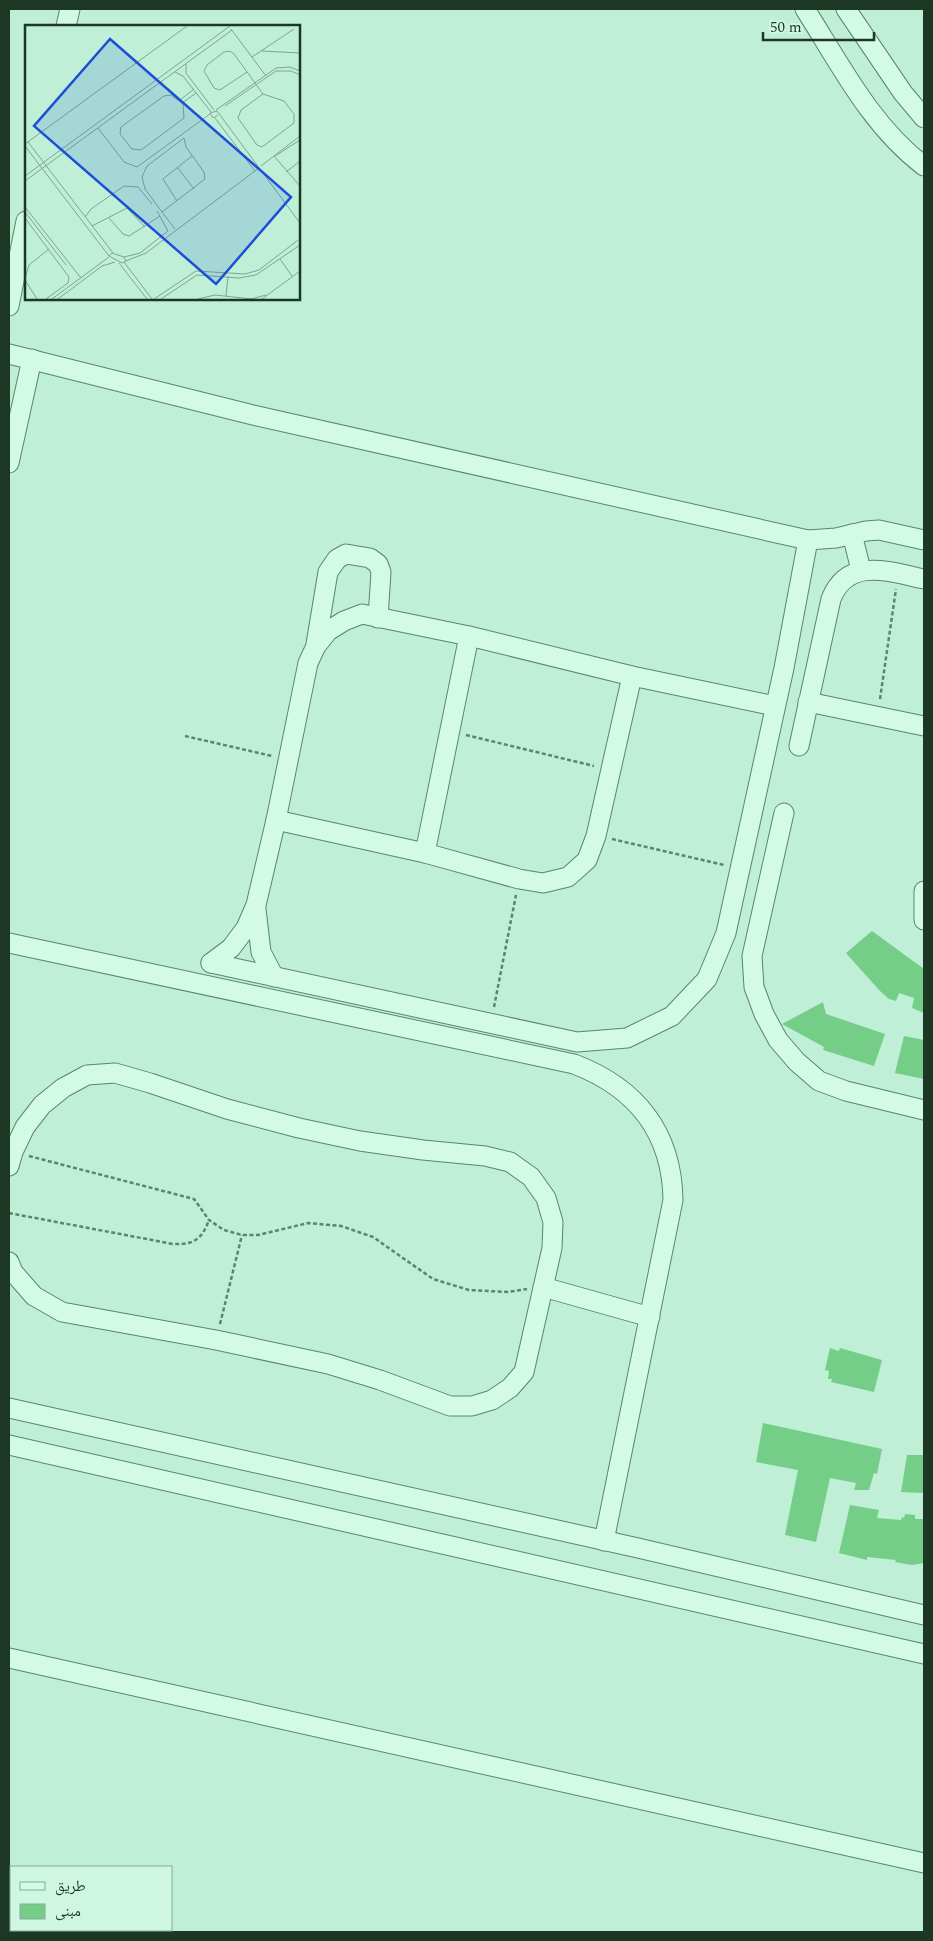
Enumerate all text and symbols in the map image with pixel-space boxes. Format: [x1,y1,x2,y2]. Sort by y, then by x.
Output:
scale bar [763,10,874,42]
text: 50 m [770,16,802,39]
inset map [25,25,300,300]
legend [10,1866,172,1931]
text: طريق [55,1875,86,1898]
text: مبنى [55,1900,81,1923]

